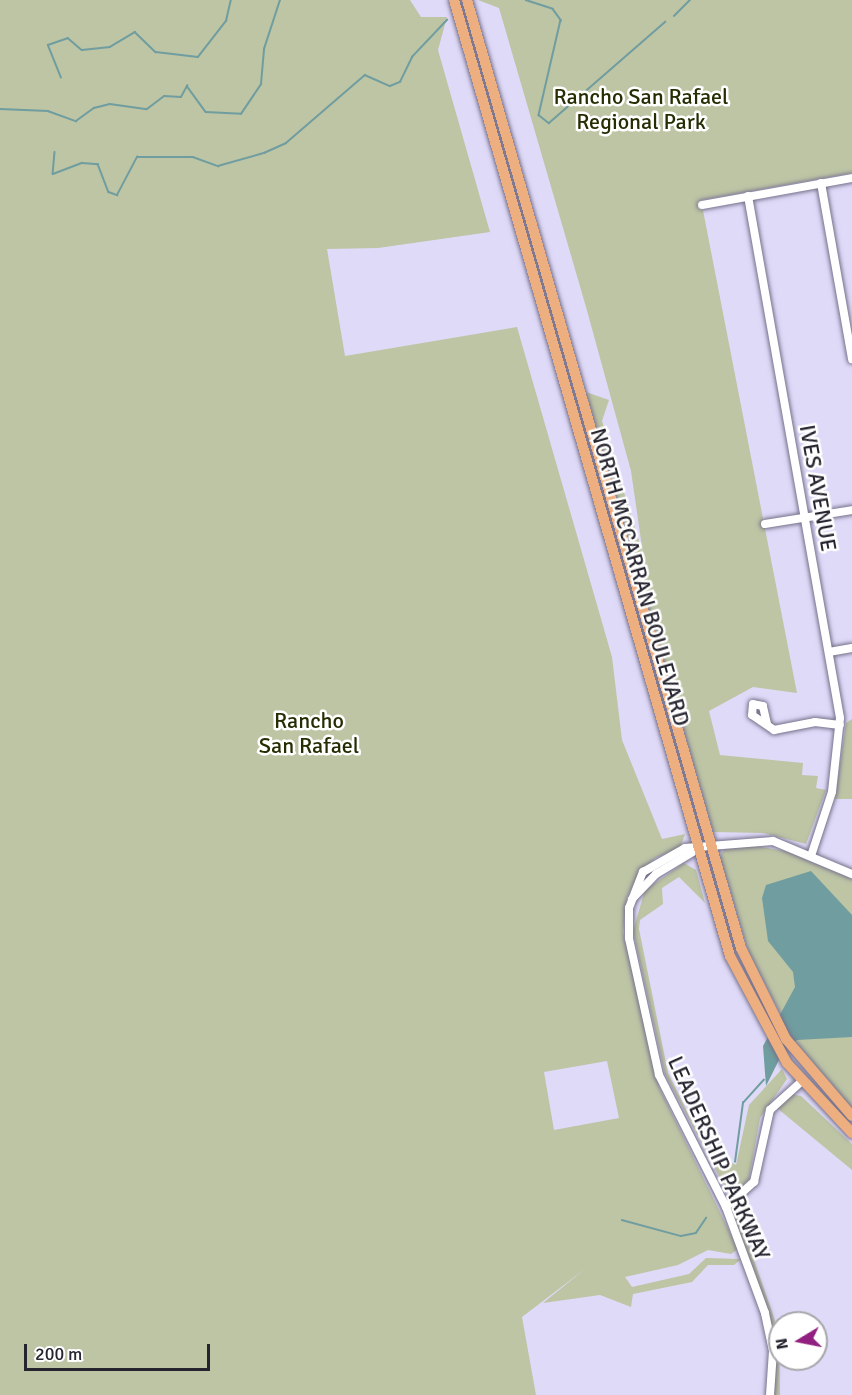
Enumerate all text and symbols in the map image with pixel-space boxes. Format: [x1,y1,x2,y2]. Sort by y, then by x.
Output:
park label: Rancho San Rafael Regional Park [553,83,729,134]
street label: IVES AVENUE [794,423,842,553]
street label: NORTH MCCARRAN BOULEVARD [585,425,695,729]
park label: Rancho San Rafael [259,707,359,758]
street label: LEADERSHIP PARKWAY [662,1052,776,1264]
north arrow [768,1311,828,1371]
scale bar [27,1332,213,1370]
text: N [771,1337,793,1351]
text: 200 m [35,1343,82,1365]

